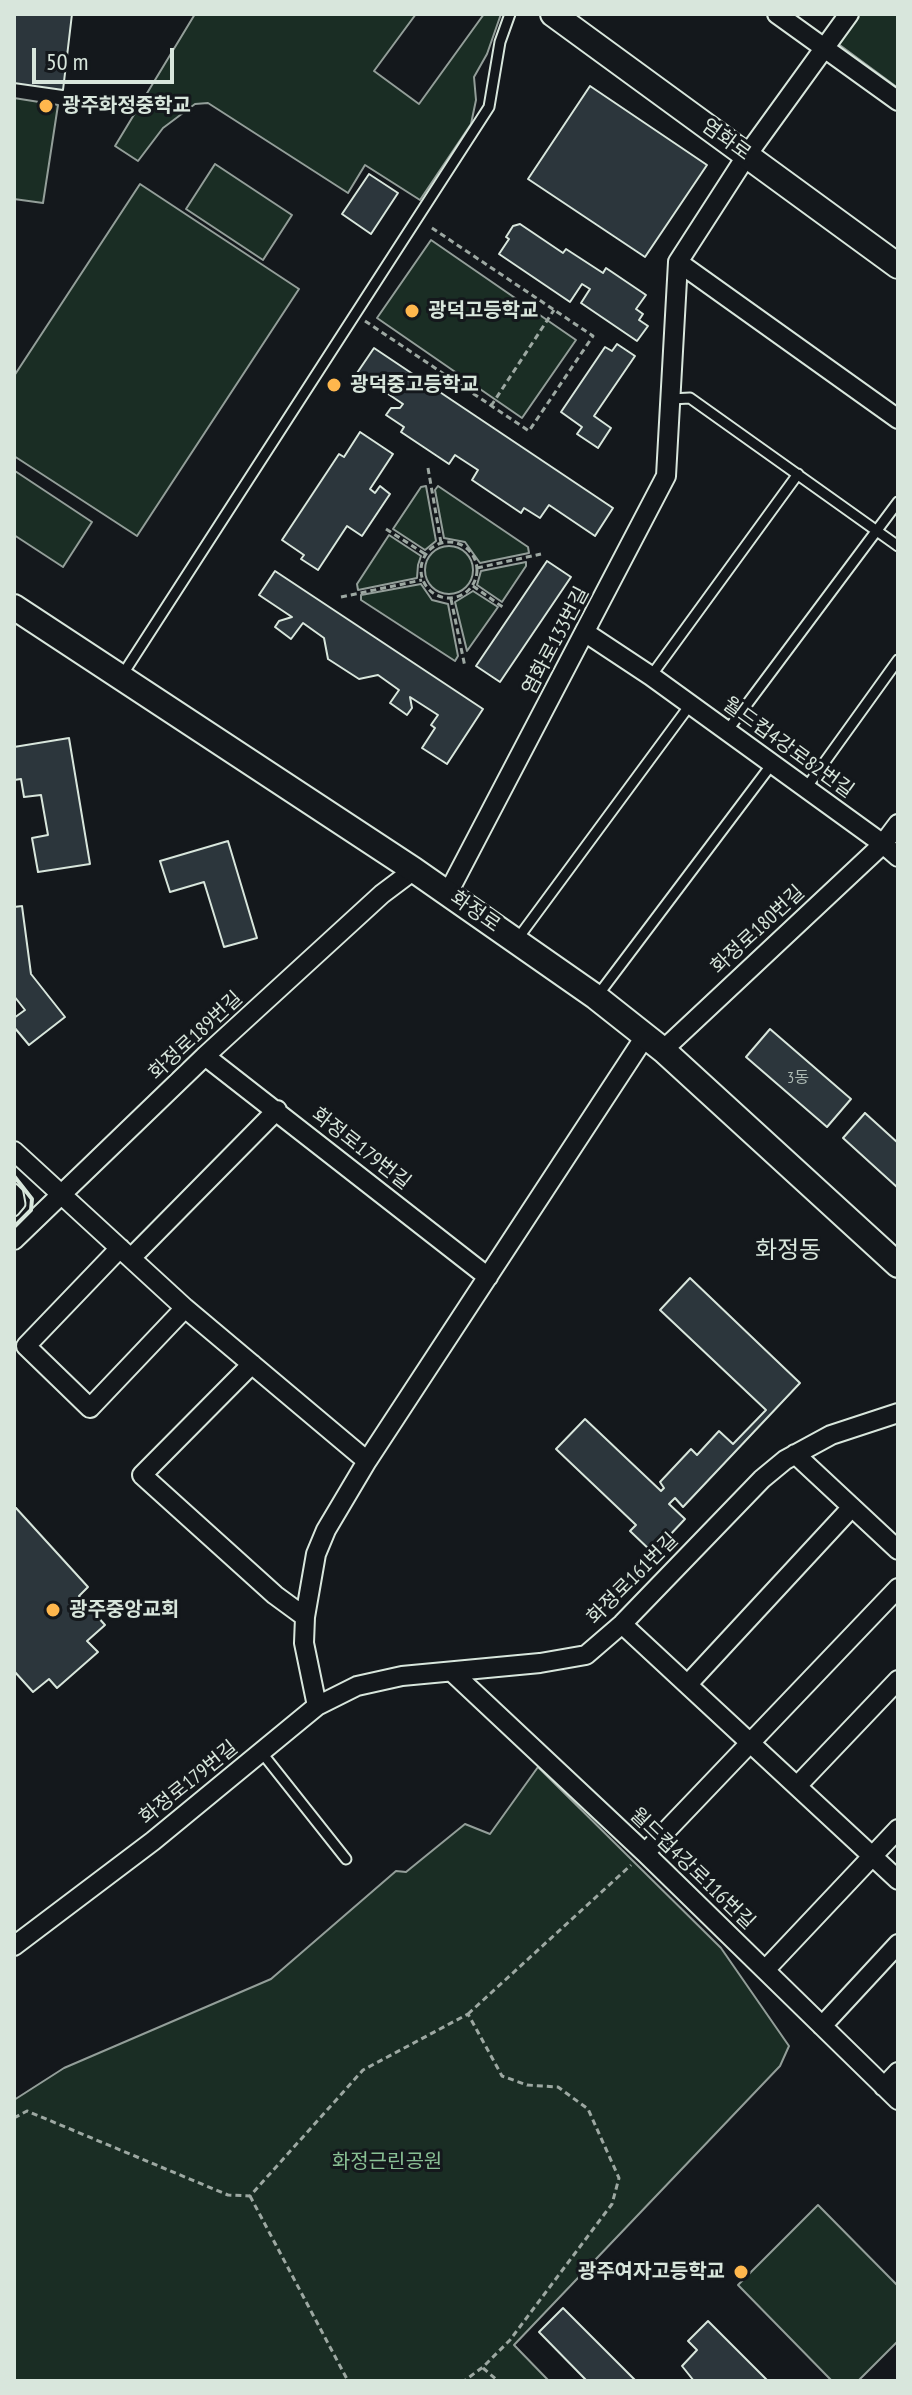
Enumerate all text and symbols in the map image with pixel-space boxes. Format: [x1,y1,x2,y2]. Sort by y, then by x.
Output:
scale bar [36,32,178,82]
text: 50 m [46,46,88,77]
place label: 광주화정중학교 [62,94,191,118]
marker: 광주화정중학교 [37,97,55,115]
street label: 염화로 [697,114,755,166]
place label: 광덕고등학교 [428,299,538,323]
marker: 광덕고등학교 [403,302,421,320]
place label: 광덕중고등학교 [350,373,479,397]
marker: 광덕중고등학교 [325,376,343,394]
street label: 염화로133번길 [517,583,595,699]
street label: 월드컵4강로82번길 [718,693,858,803]
street label: 화정로180번길 [706,881,810,979]
street label: 화정로 [446,886,504,938]
street label: 화정로189번길 [144,987,248,1085]
house number: 3동 [787,1068,809,1088]
street label: 화정로179번길 [307,1103,415,1195]
district label: 화정동 [755,1237,821,1265]
street label: 화정로161번길 [582,1528,684,1630]
place label: 광주중앙교회 [69,1598,179,1622]
marker: 광주중앙교회 [44,1601,62,1619]
street label: 화정로179번길 [135,1736,243,1830]
street label: 월드컵4강로116번길 [624,1803,760,1935]
park label: 화정근린공원 [332,2150,442,2174]
place label: 광주여자고등학교 [578,2260,725,2284]
marker: 광주여자고등학교 [732,2263,750,2281]

